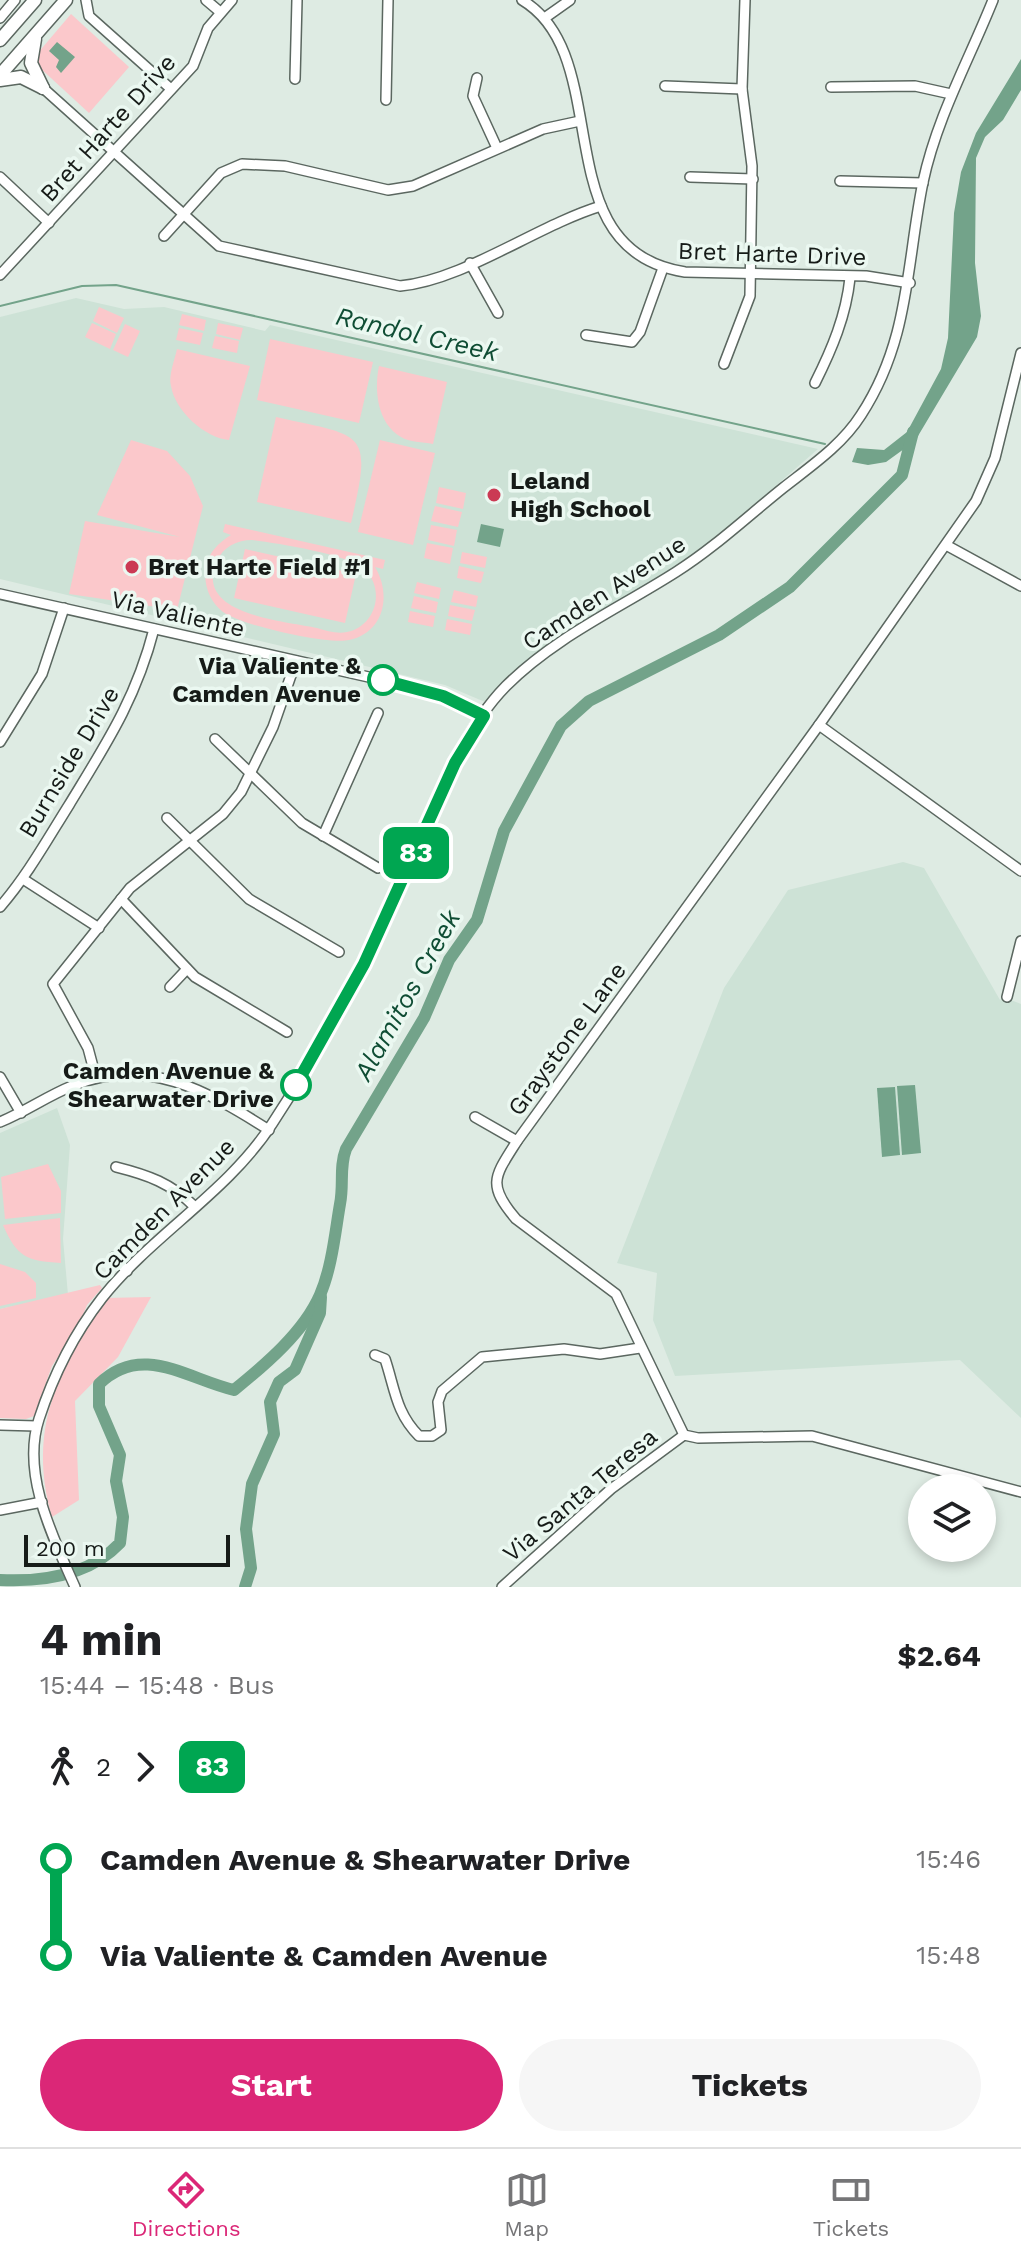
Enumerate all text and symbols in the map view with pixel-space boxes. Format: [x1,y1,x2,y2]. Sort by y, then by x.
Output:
street label: Bret Harte Drive [34,49,182,207]
street label: Bret Harte Drive [677,237,867,271]
water label: Randol Creek [333,301,502,367]
place label: Leland High School [510,467,651,523]
marker: Leland High School [485,486,503,504]
street label: Camden Avenue [517,530,691,656]
place label: Bret Harte Field #1 [148,553,371,581]
marker: Bret Harte Field #1 [123,558,141,576]
street label: Via Valiente [108,585,248,643]
place label: Via Valiente & Camden Avenue [172,652,361,708]
marker: Via Valiente & Camden Avenue [368,665,398,695]
street label: Burnside Drive [13,682,125,842]
line badge: 83 [380,827,452,879]
text: 83 [399,836,433,869]
water label: Alamitos Creek [347,904,467,1086]
street label: Graystone Lane [502,957,632,1121]
place label: Camden Avenue & Shearwater Drive [63,1057,274,1113]
marker: Camden Avenue & Shearwater Drive [281,1070,311,1100]
street label: Camden Avenue [87,1132,241,1286]
street label: Via Santa Teresa [497,1422,663,1568]
map controls [908,1474,996,1562]
button: layers [908,1474,996,1562]
scale bar [24,1531,230,1567]
text: 200 m [36,1536,105,1561]
text: 4 min [40,1614,163,1666]
text: $2.64 [898,1638,981,1673]
text: 15:44 – 15:48 · Bus [40,1670,274,1700]
icon: walk [40,1745,84,1789]
icon: forward [123,1745,167,1789]
text: 83 [195,1750,229,1783]
text: 2 [96,1752,111,1782]
text: Camden Avenue & Shearwater Drive [100,1842,630,1877]
text: 15:46 [916,1844,981,1874]
text: Via Valiente & Camden Avenue [100,1938,548,1973]
text: 15:48 [916,1940,981,1970]
button: Start [40,2039,503,2131]
button: Tickets [519,2039,981,2131]
tab: Directions [132,2168,241,2241]
tab: Map [504,2168,549,2241]
tab: Tickets [813,2168,889,2241]

